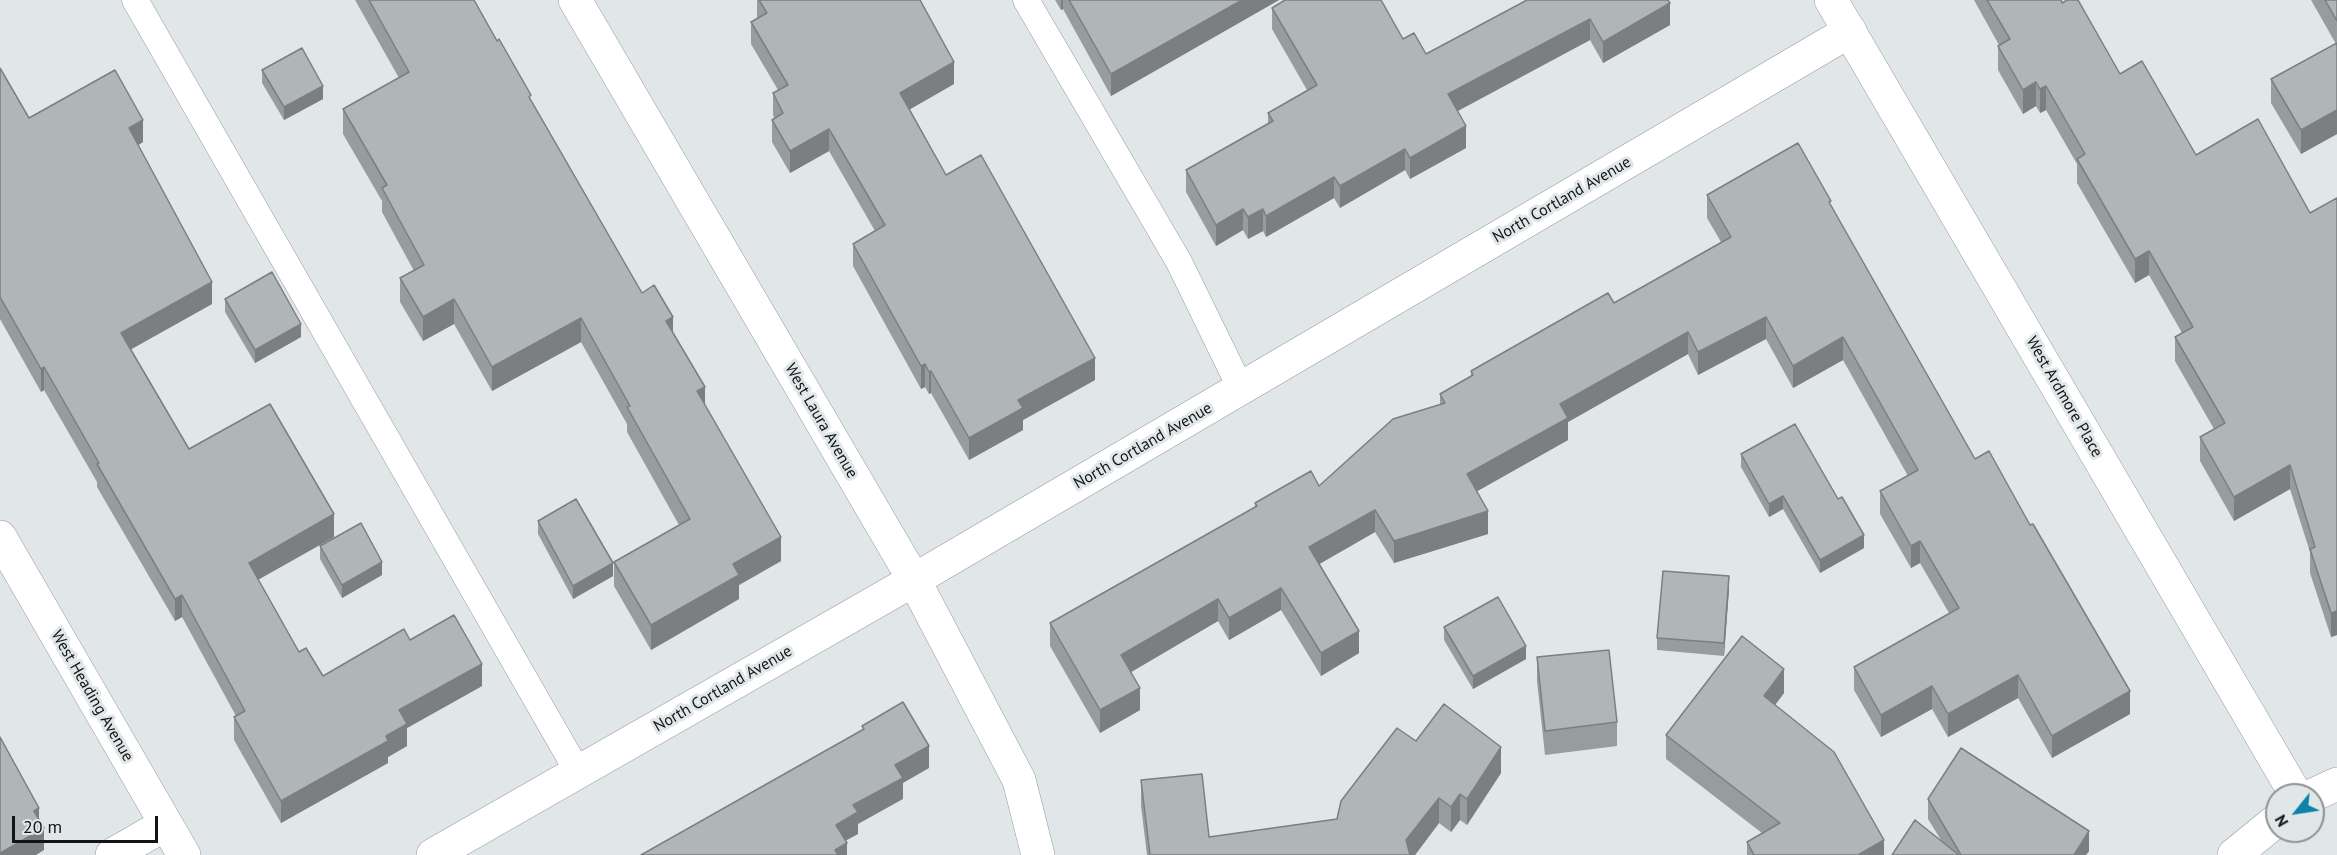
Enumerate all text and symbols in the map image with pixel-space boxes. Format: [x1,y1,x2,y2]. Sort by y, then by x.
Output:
street label: North Cortland Avenue [1489,153,1635,247]
street label: West Ardmore Place [2022,333,2106,461]
street label: West Laura Avenue [780,360,862,482]
street label: North Cortland Avenue [1070,399,1216,493]
street label: West Heading Avenue [47,627,137,765]
street label: North Cortland Avenue [650,642,796,736]
north arrow [2265,783,2325,843]
scale bar [15,804,160,842]
text: N [2270,811,2292,831]
text: 20 m [23,815,62,838]

